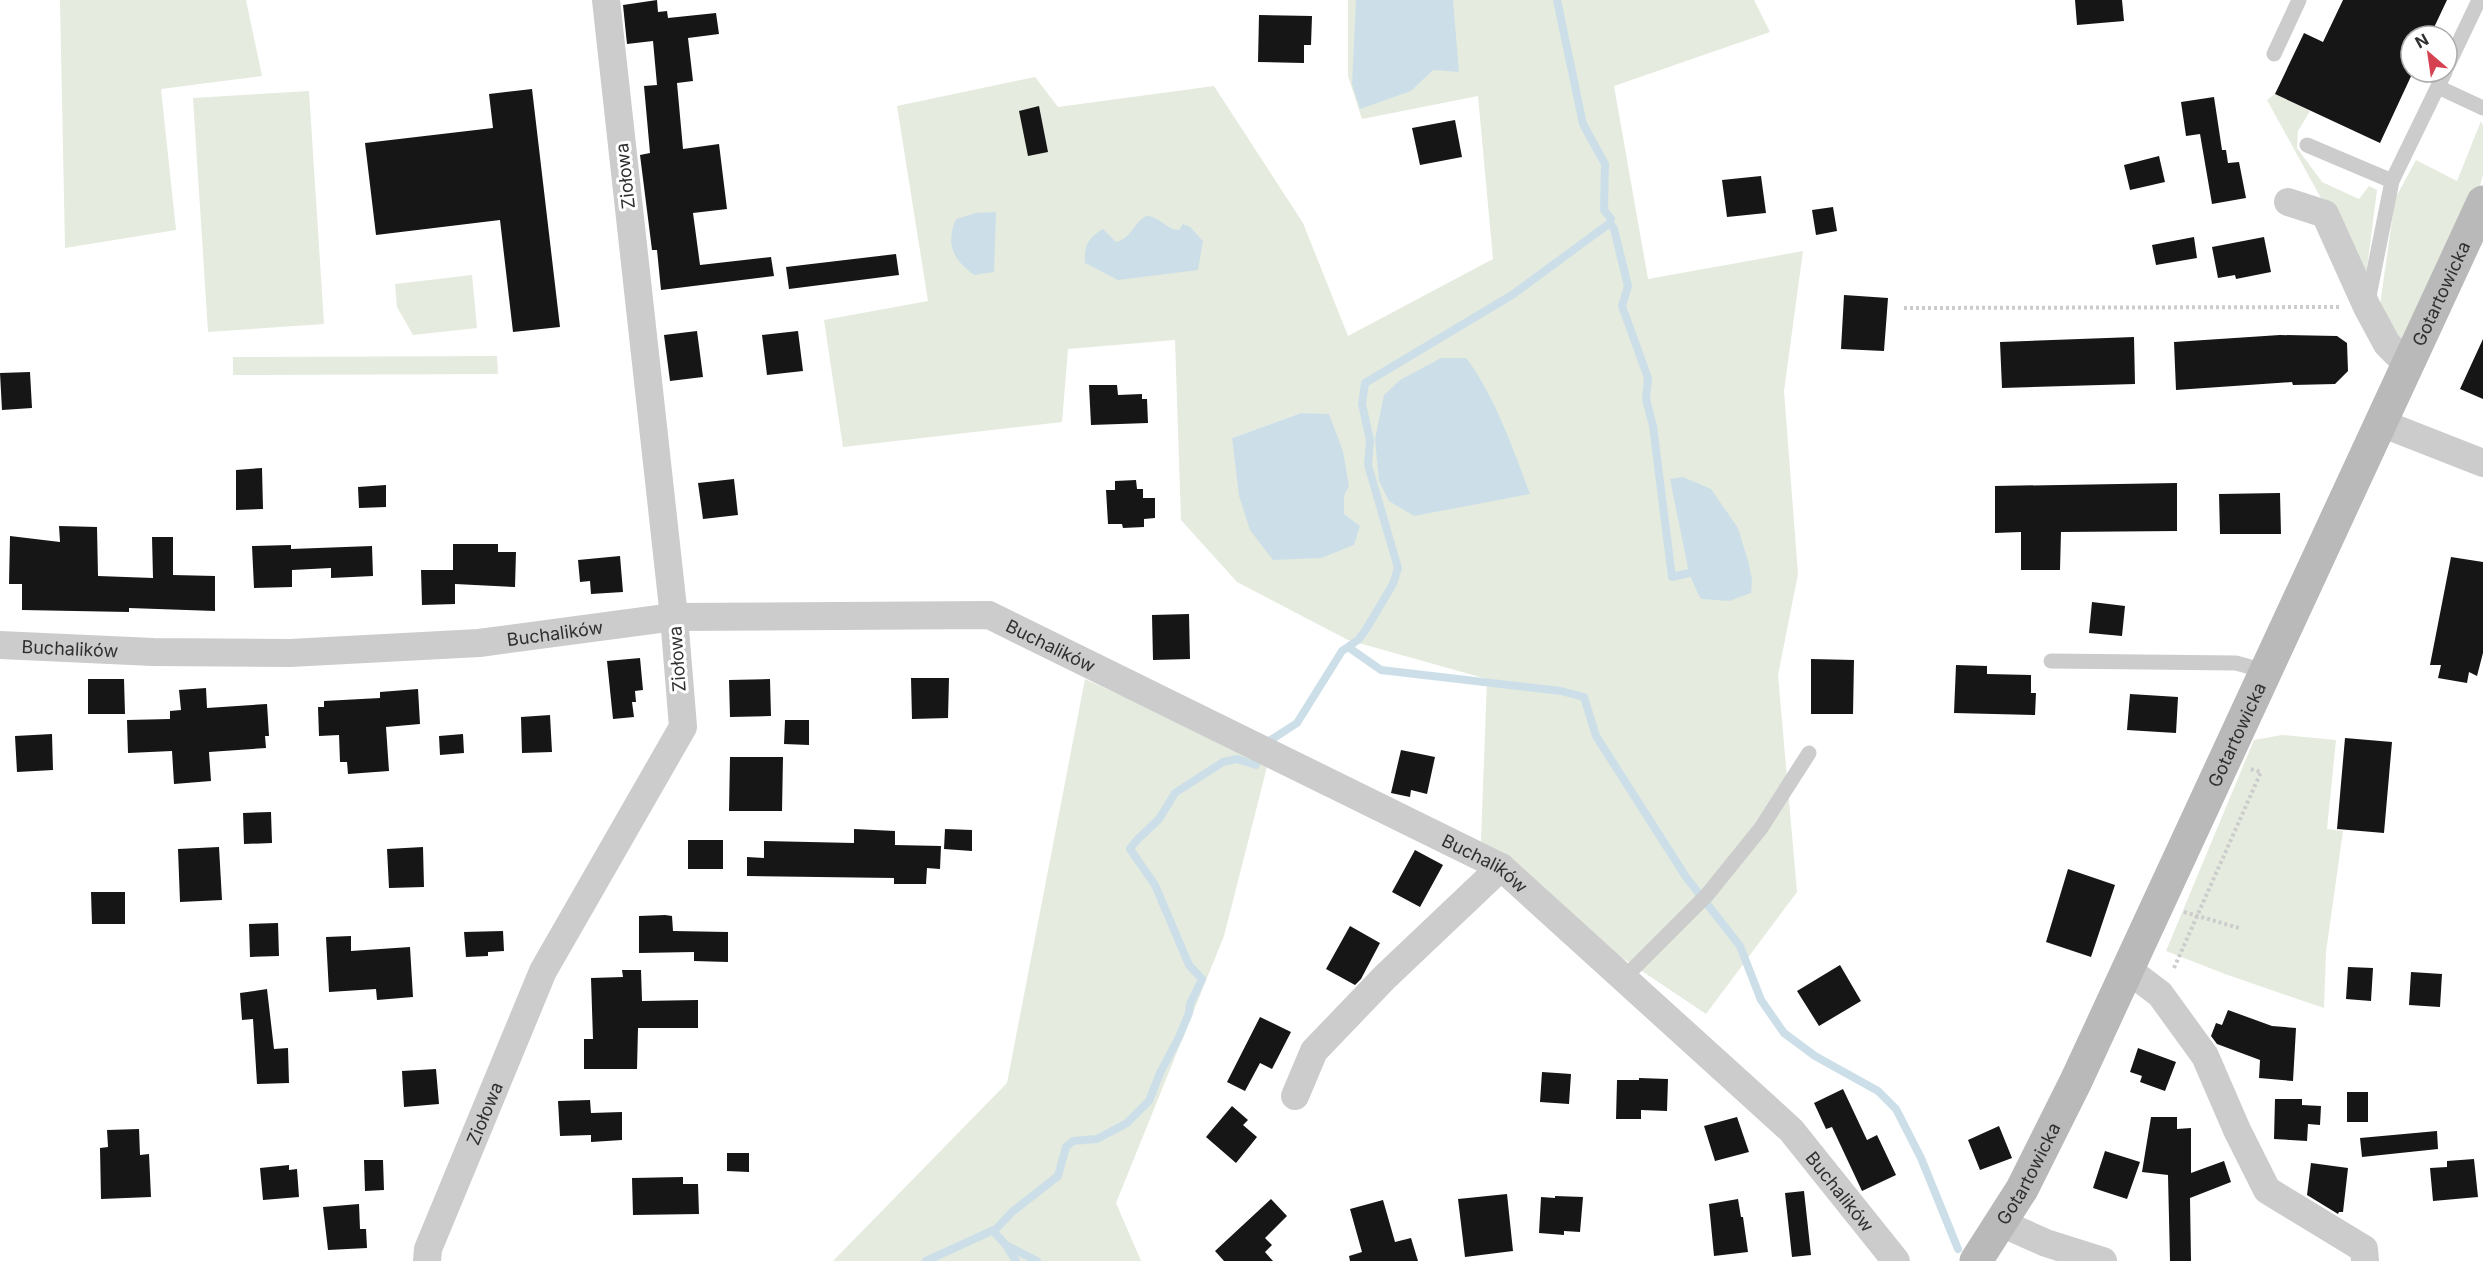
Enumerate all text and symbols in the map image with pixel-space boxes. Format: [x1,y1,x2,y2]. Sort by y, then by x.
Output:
north arrow [2399,24,2459,84]
text: N [2412,29,2432,53]
street label: Ziołowa [611,142,639,210]
street label: Gotartowicka [2407,238,2474,349]
street label: Buchalików [1003,615,1099,676]
street label: Buchalików [505,616,605,650]
street label: Ziołowa [664,625,690,693]
street label: Buchalików [21,635,119,661]
street label: Gotartowicka [2203,679,2270,790]
street label: Buchalików [1439,829,1532,897]
street label: Ziołowa [462,1079,507,1148]
street label: Gotartowicka [1992,1119,2064,1228]
street label: Buchalików [1802,1147,1879,1236]

